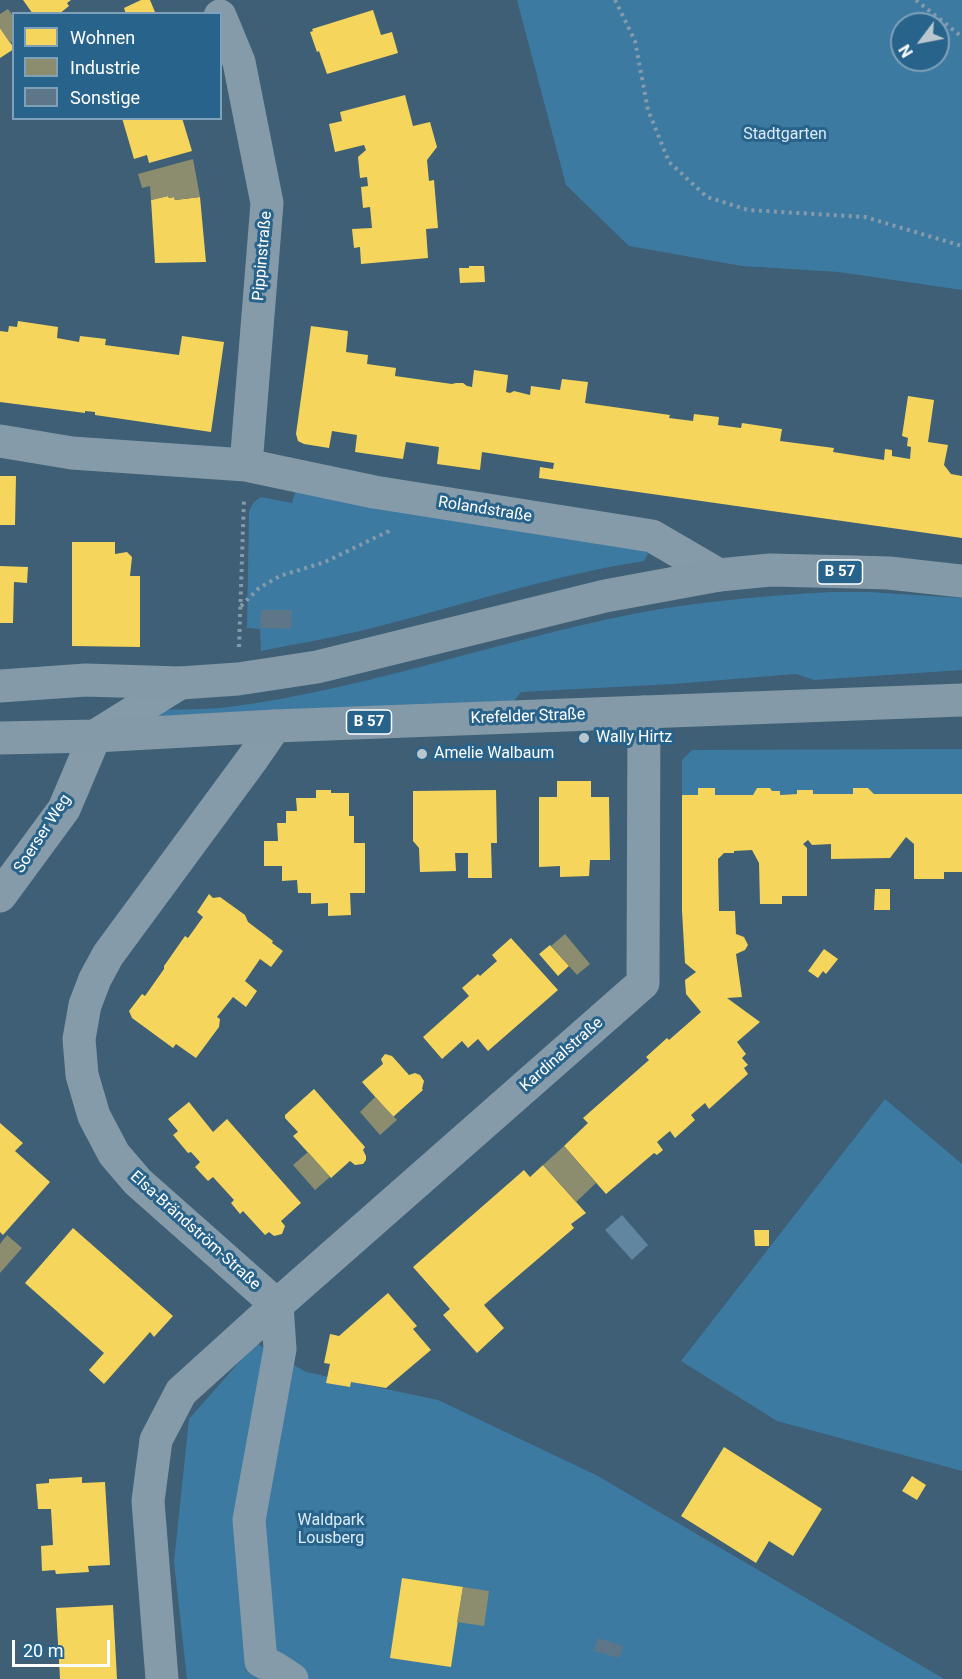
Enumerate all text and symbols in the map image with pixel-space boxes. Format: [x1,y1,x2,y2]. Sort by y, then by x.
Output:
legend [12,12,222,120]
north arrow [890,12,950,72]
text: Wohnen [70,27,135,48]
text: N [895,41,917,61]
text: Industrie [70,57,140,78]
text: Sonstige [70,87,140,108]
park label: Stadtgarten [743,125,827,145]
street label: Pippinstraße [250,210,276,302]
street label: Rolandstraße [437,493,533,527]
road number: B 57 [818,560,862,584]
street label: Krefelder Straße [470,705,586,729]
road number: B 57 [346,710,392,734]
place label: Wally Hirtz [596,728,672,748]
marker: Wally Hirtz [577,731,591,745]
place label: Amelie Walbaum [434,744,554,764]
marker: Amelie Walbaum [415,747,429,761]
street label: Soerser Weg [10,791,76,877]
street label: Kardinalstraße [517,1014,607,1096]
street label: Elsa-Brändström-Straße [126,1167,264,1295]
park label: Waldpark Lousberg [298,1511,364,1549]
scale bar [15,1628,112,1666]
text: 20 m [23,1640,63,1661]

